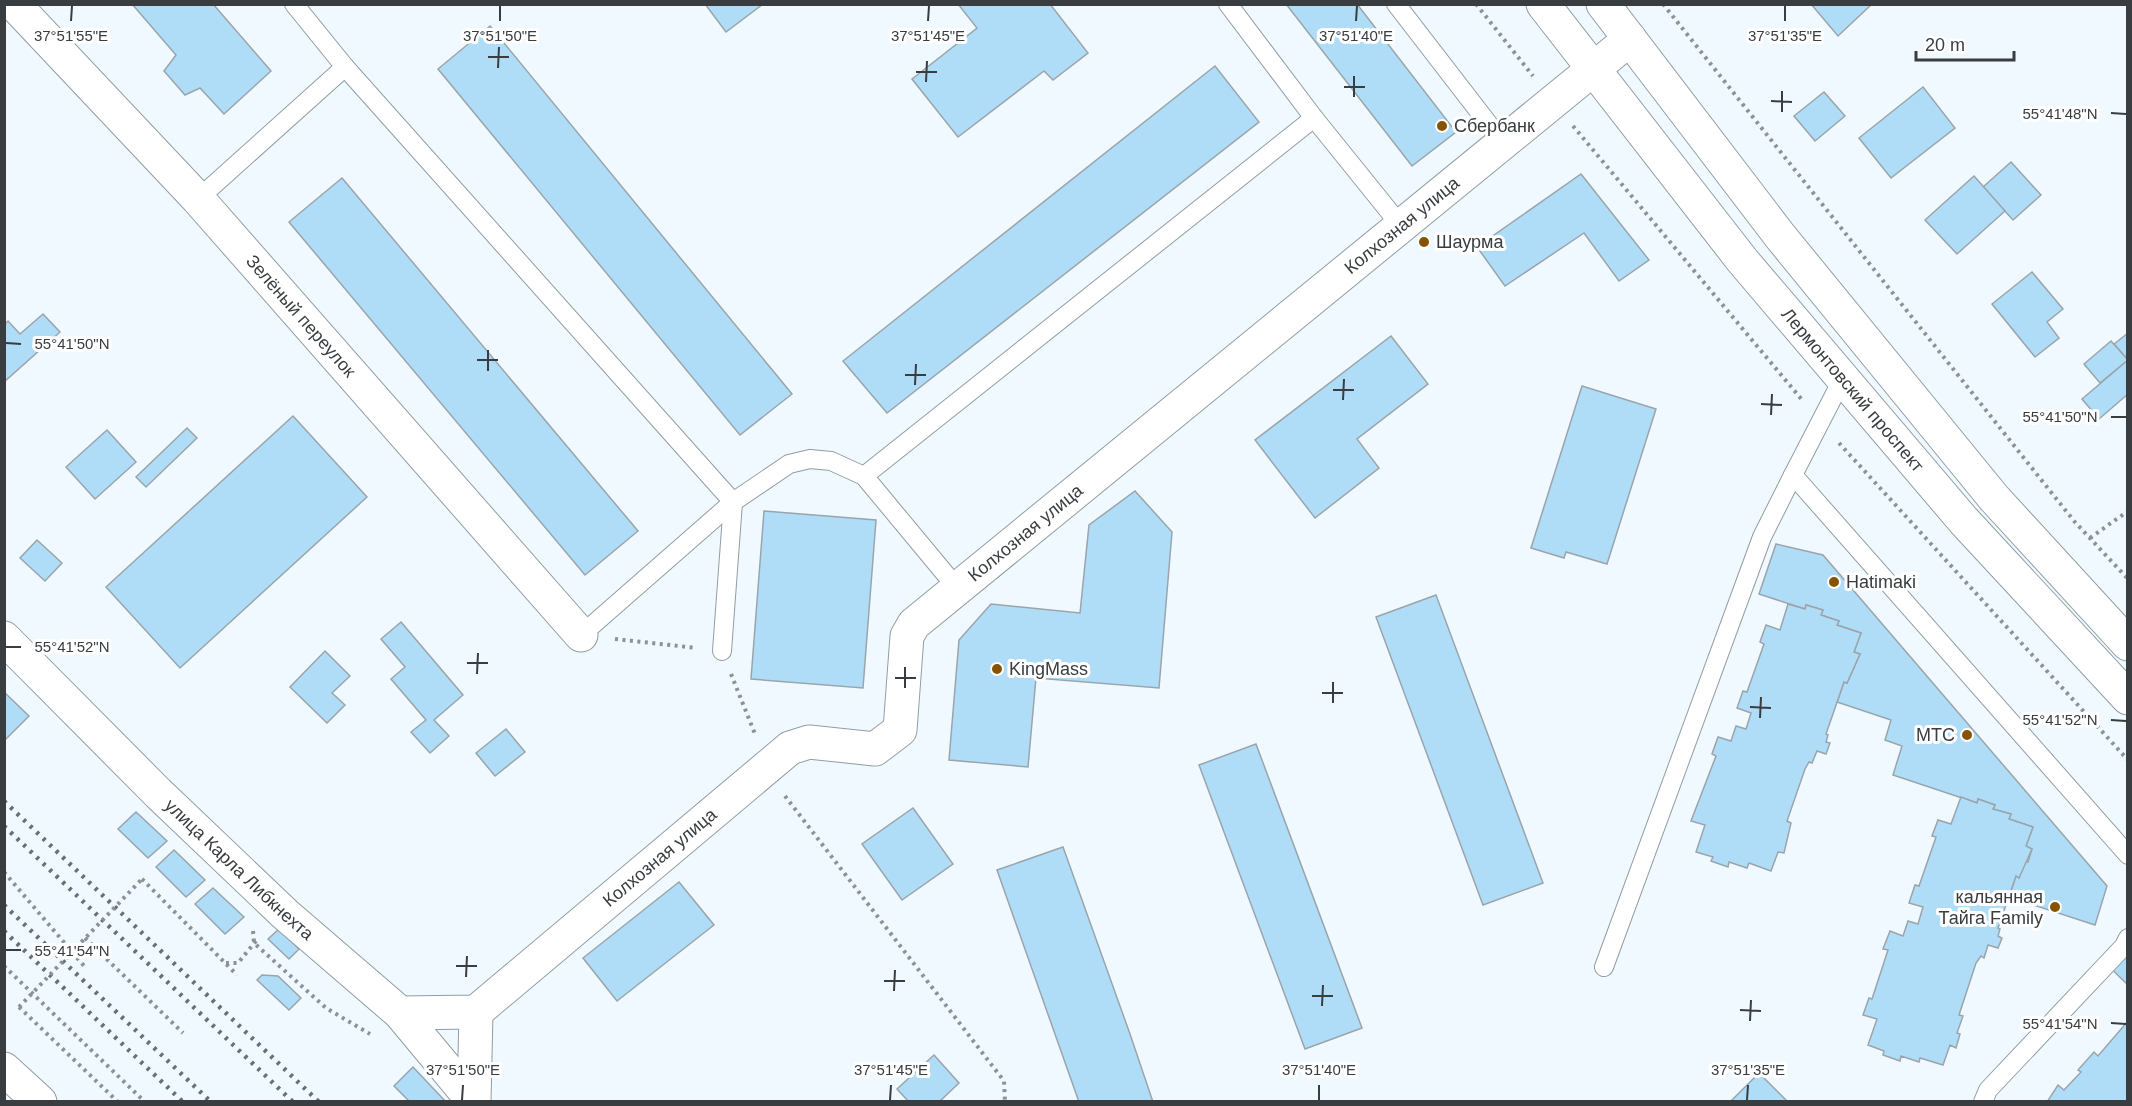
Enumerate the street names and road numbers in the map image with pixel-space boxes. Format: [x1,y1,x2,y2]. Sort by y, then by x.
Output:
street label: Колхозная улица [1341,172,1464,278]
street label: Зелёный переулок [242,251,360,381]
street label: Лермонтовский проспект [1777,304,1928,476]
street label: Колхозная улица [964,480,1087,586]
street label: улица Карла Либкнехта [161,795,318,945]
street label: Колхозная улица [599,804,721,911]

